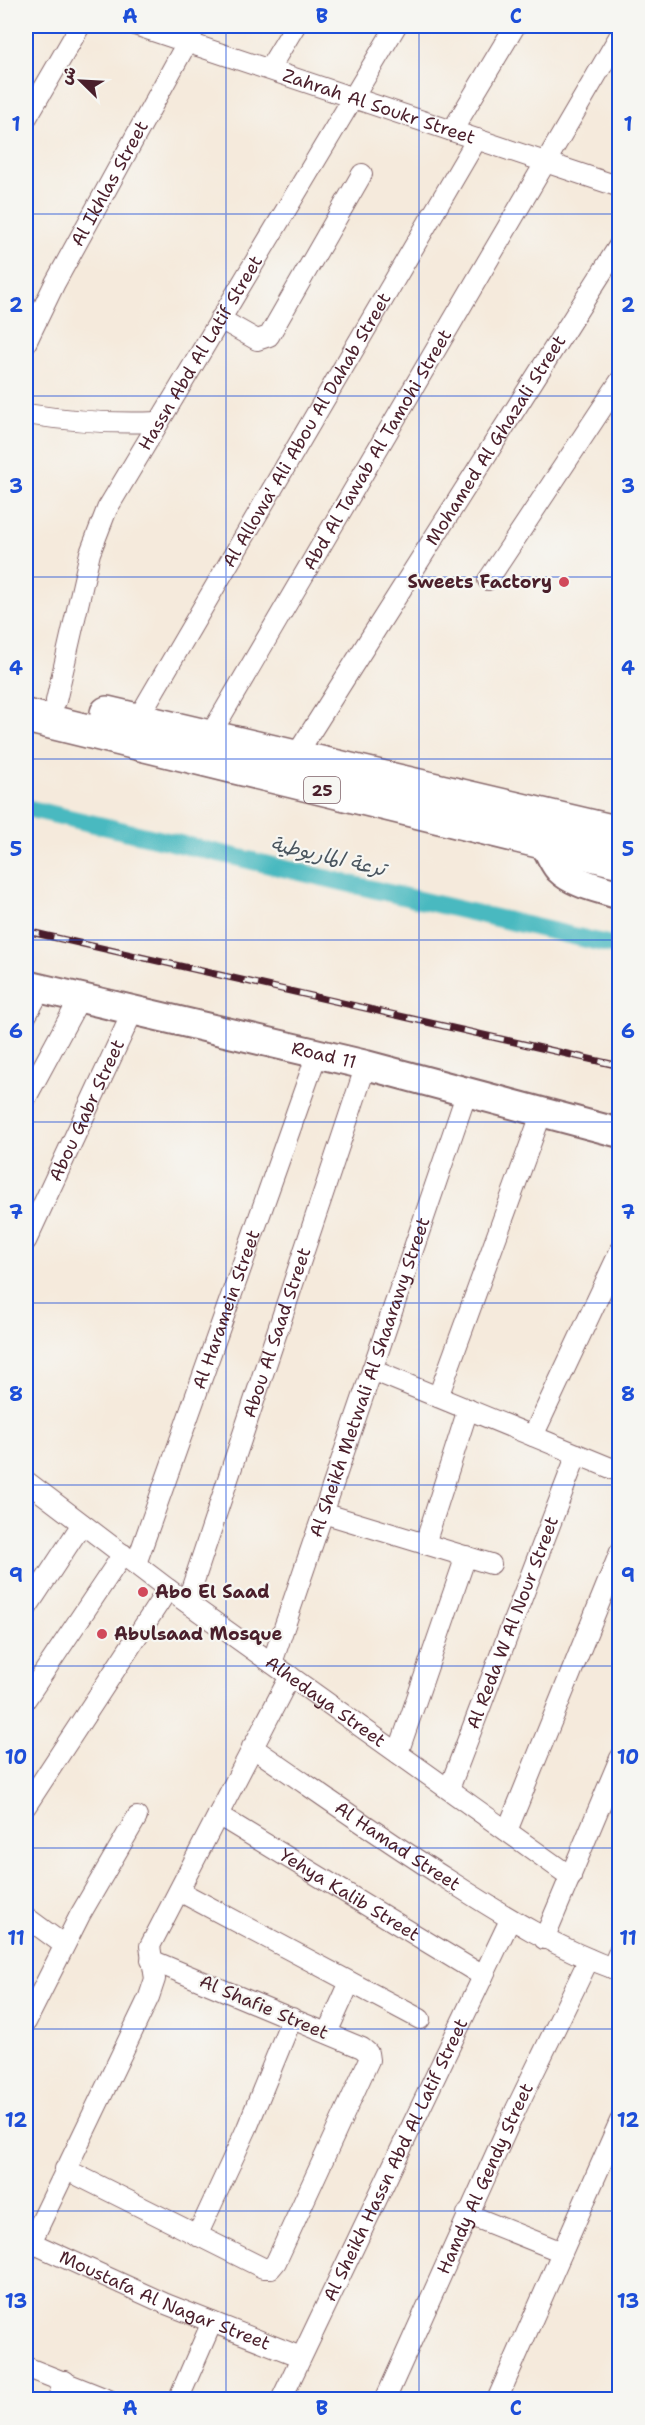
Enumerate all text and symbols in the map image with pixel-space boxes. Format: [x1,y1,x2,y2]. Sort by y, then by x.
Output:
text: A [122,3,138,29]
text: B [316,3,328,29]
text: C [510,3,522,29]
north arrow [51,51,111,111]
text: ش [55,63,81,87]
street label: Zahrah Al Soukr Street [279,63,478,150]
text: 1 [11,111,21,137]
text: 1 [623,111,633,137]
street label: Al Ikhlas Street [65,116,154,251]
street label: Hassn Abd Al Latif Street [133,251,268,455]
street label: Al Allowa' Ali Abou Al Dahab Street [217,288,397,572]
text: 2 [9,292,23,318]
text: 2 [621,292,635,318]
street label: Abd Al Tawab Al Tamohi Street [297,325,457,574]
street label: Mohamed Al Ghazali Street [420,330,571,550]
text: 3 [9,473,23,499]
text: 3 [621,473,635,499]
place label: Sweets Factory [408,570,552,594]
marker: Sweets Factory [557,575,571,589]
text: 4 [9,655,23,681]
text: 4 [621,655,635,681]
road number: 25 [304,777,340,803]
water label: ترعة الماريوطية [268,830,391,883]
text: 5 [10,836,22,862]
text: 5 [622,836,634,862]
text: 6 [9,1018,23,1044]
text: 6 [621,1018,635,1044]
street label: Abou Gabr Street [43,1035,130,1185]
street label: Road 11 [289,1036,359,1074]
text: 7 [9,1199,23,1225]
text: 7 [621,1199,635,1225]
street label: Al Sheikh Metwali Al Shaarawy Street [304,1214,435,1540]
street label: Al Haramein Street [187,1227,266,1392]
street label: Abou Al Saad Street [237,1244,316,1421]
text: 8 [9,1381,23,1407]
text: 8 [621,1381,635,1407]
street label: Al Reda W Al Nour Street [461,1513,564,1732]
text: 9 [9,1562,23,1588]
text: 9 [621,1562,635,1588]
place label: Abo El Saad [155,1580,270,1604]
marker: Abo El Saad [136,1585,150,1599]
place label: Abulsaad Mosque [114,1622,283,1646]
marker: Abulsaad Mosque [95,1627,109,1641]
street label: Alhedaya Street [261,1650,391,1753]
text: 10 [5,1744,27,1770]
text: 10 [617,1744,639,1770]
street label: Al Hamad Street [330,1796,465,1896]
street label: Yehya Kalib Street [275,1843,424,1947]
text: 11 [7,1925,25,1951]
text: 11 [619,1925,637,1951]
street label: Al Shafie Street [196,1969,332,2045]
street label: Al Sheikh Hassn Abd Al Latif Street [318,2014,473,2305]
street label: Hamdy Al Gendy Street [431,2079,539,2278]
text: 12 [5,2107,27,2133]
text: 12 [617,2107,639,2133]
street label: Moustafa Al Nagar Street [56,2245,274,2356]
text: 13 [5,2288,27,2314]
text: 13 [617,2288,639,2314]
text: A [122,2395,138,2421]
text: B [316,2395,328,2421]
text: C [510,2395,522,2421]

